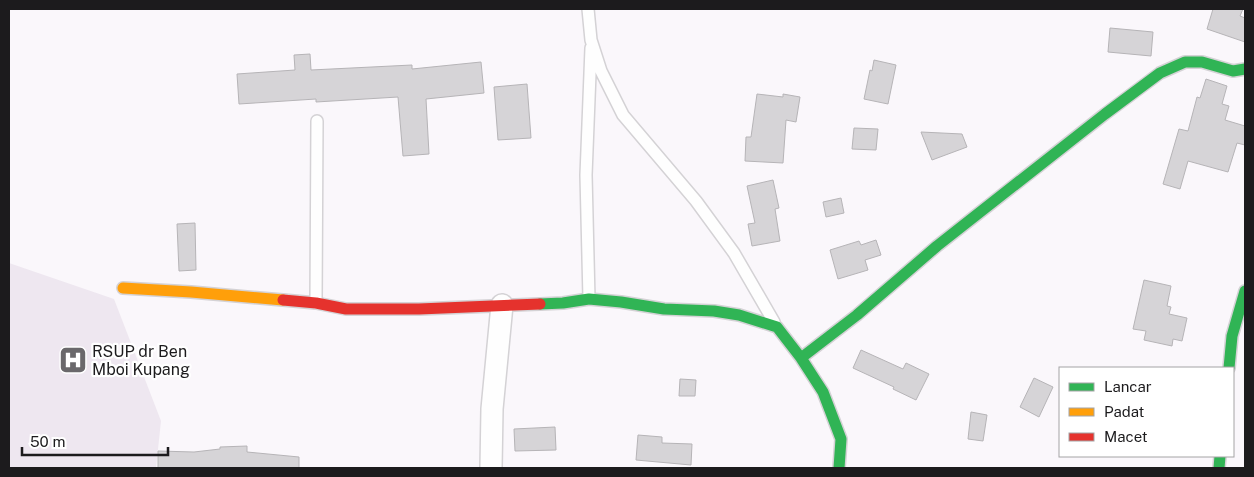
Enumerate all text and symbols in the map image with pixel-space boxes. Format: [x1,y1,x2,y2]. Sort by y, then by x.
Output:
place label: RSUP dr Ben Mboi Kupang [92,342,190,379]
hospital icon: RSUP dr Ben Mboi Kupang [58,345,88,375]
legend [1059,367,1234,457]
text: Lancar [1104,378,1152,395]
text: Padat [1104,403,1145,420]
scale bar [22,424,169,456]
text: Macet [1104,428,1148,445]
text: 50 m [30,433,65,450]

